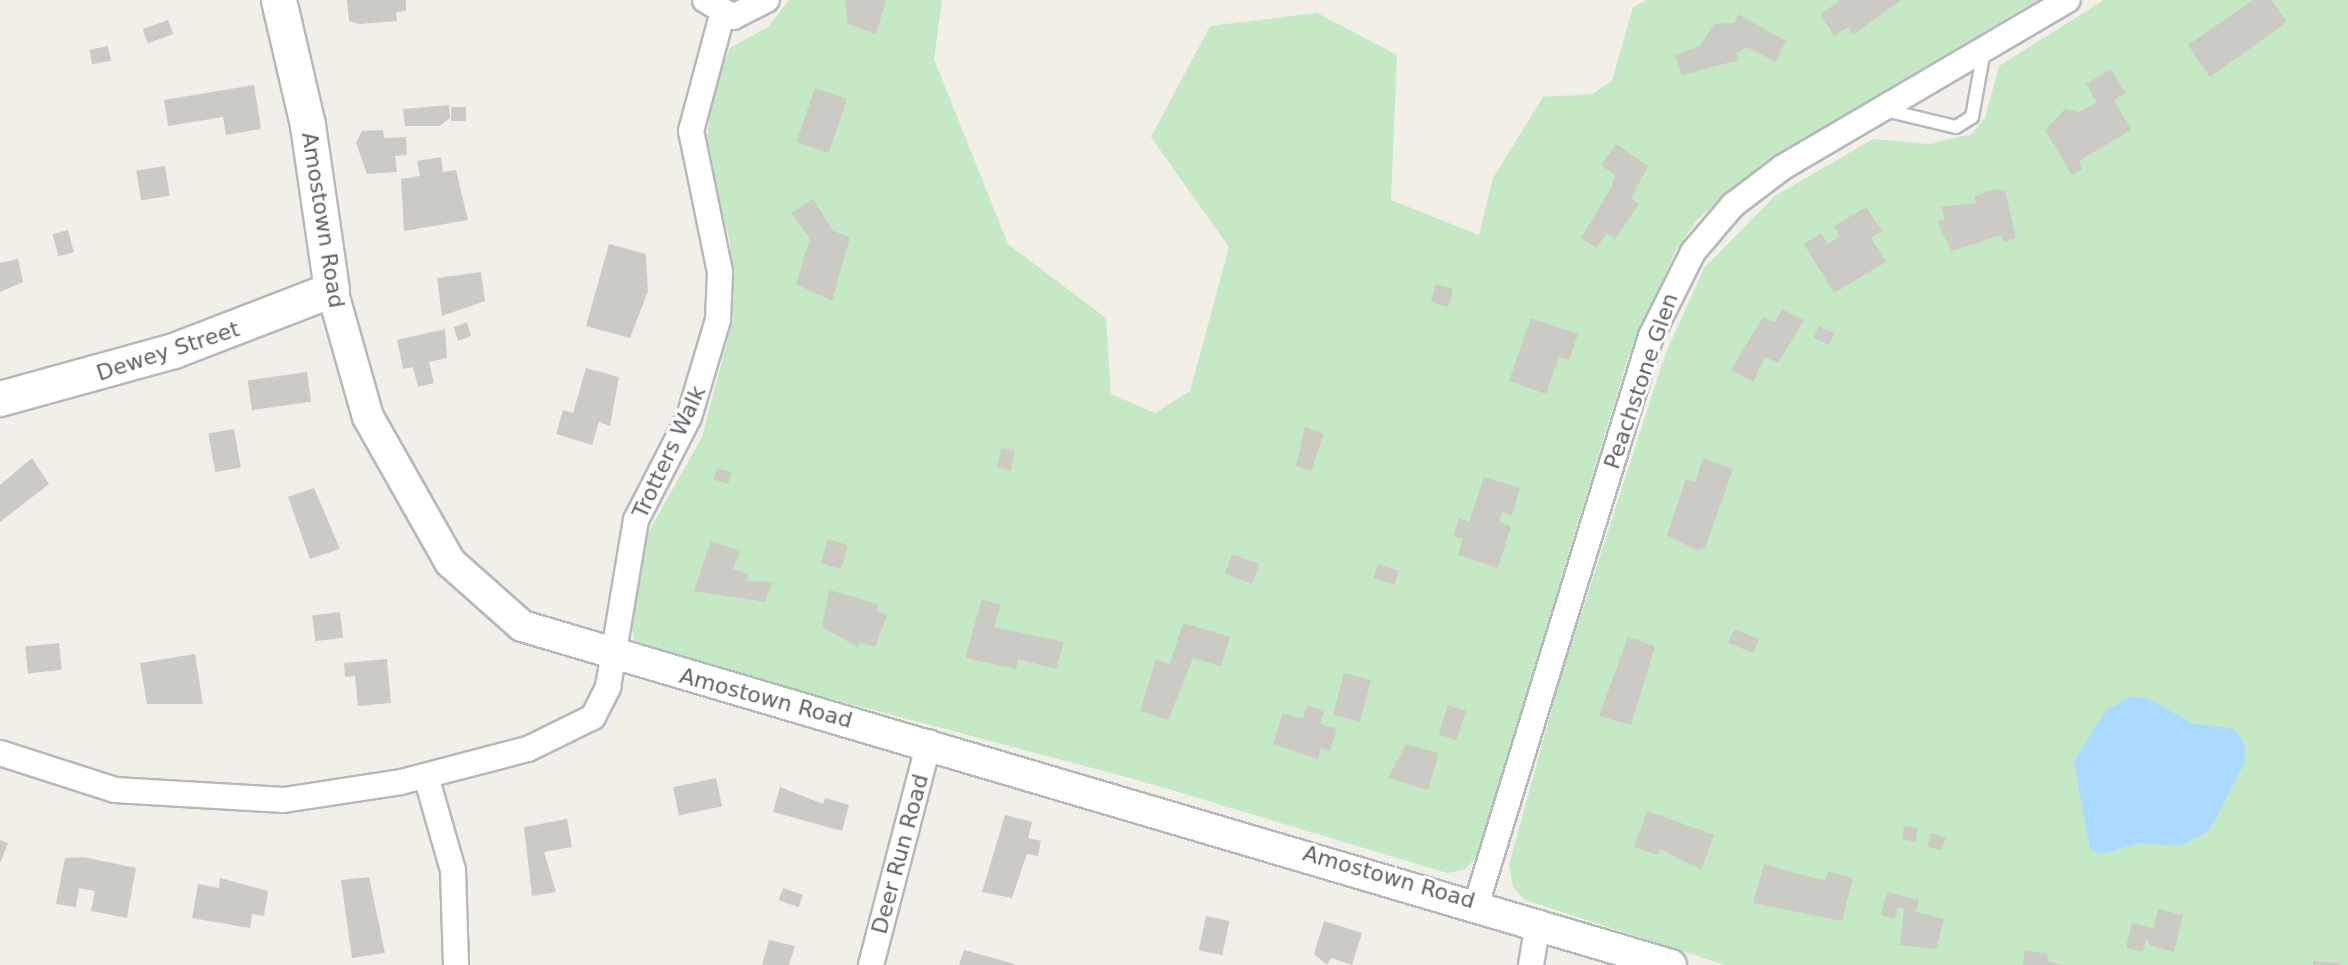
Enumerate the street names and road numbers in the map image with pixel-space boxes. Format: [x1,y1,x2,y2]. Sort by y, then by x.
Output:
street label: Amostown Road [296,130,350,310]
street label: Peachstone Glen [1599,290,1683,472]
street label: Dewey Street [93,315,243,387]
street label: Trotters Walk [627,382,711,522]
street label: Amostown Road [677,662,855,734]
street label: Deer Run Road [866,771,934,937]
street label: Amostown Road [1300,840,1478,914]

